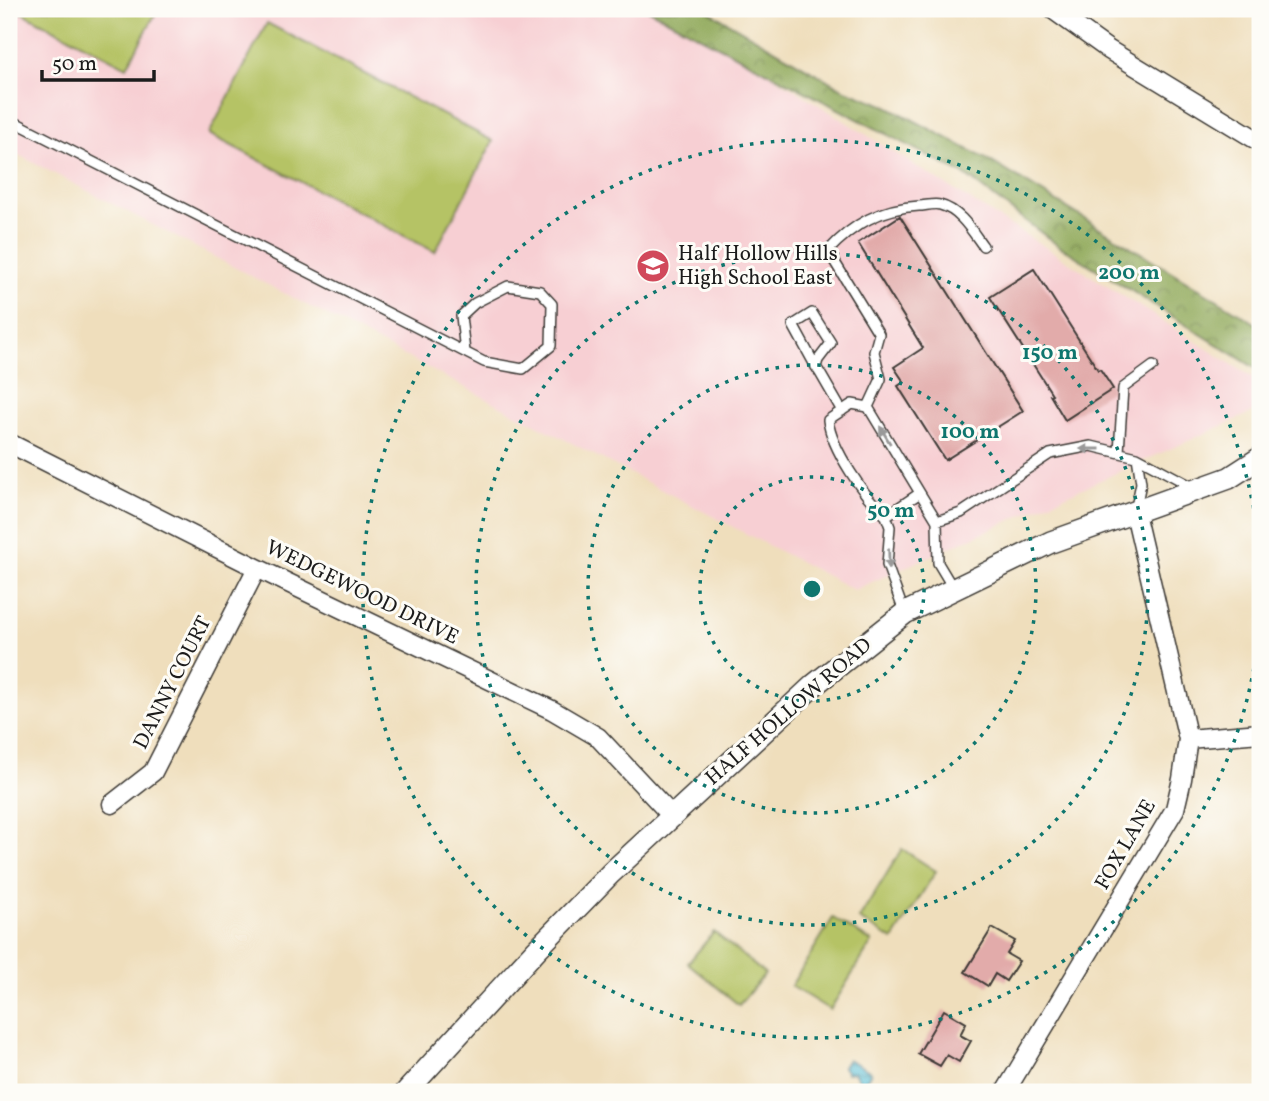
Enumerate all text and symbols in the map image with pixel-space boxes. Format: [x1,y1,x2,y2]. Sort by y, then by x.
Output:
scale bar [42,38,154,82]
text: 50 m [52,50,97,79]
place label: Half Hollow Hills High School East [678,240,838,293]
school or university icon: Half Hollow Hills High School East [634,247,672,285]
text: 200 m [1098,259,1160,288]
text: 150 m [1022,339,1078,368]
text: 100 m [940,418,1000,447]
one-way arrow [879,425,891,444]
one-way arrow [1079,443,1101,455]
text: 50 m [867,497,915,526]
street label: WEDGEWOOD DRIVE [261,534,463,652]
one-way arrow [883,548,895,570]
centre of rings [800,577,824,601]
street label: DANNY COURT [127,612,219,754]
street label: HALF HOLLOW ROAD [699,631,879,793]
street label: FOX LANE [1088,794,1164,896]

